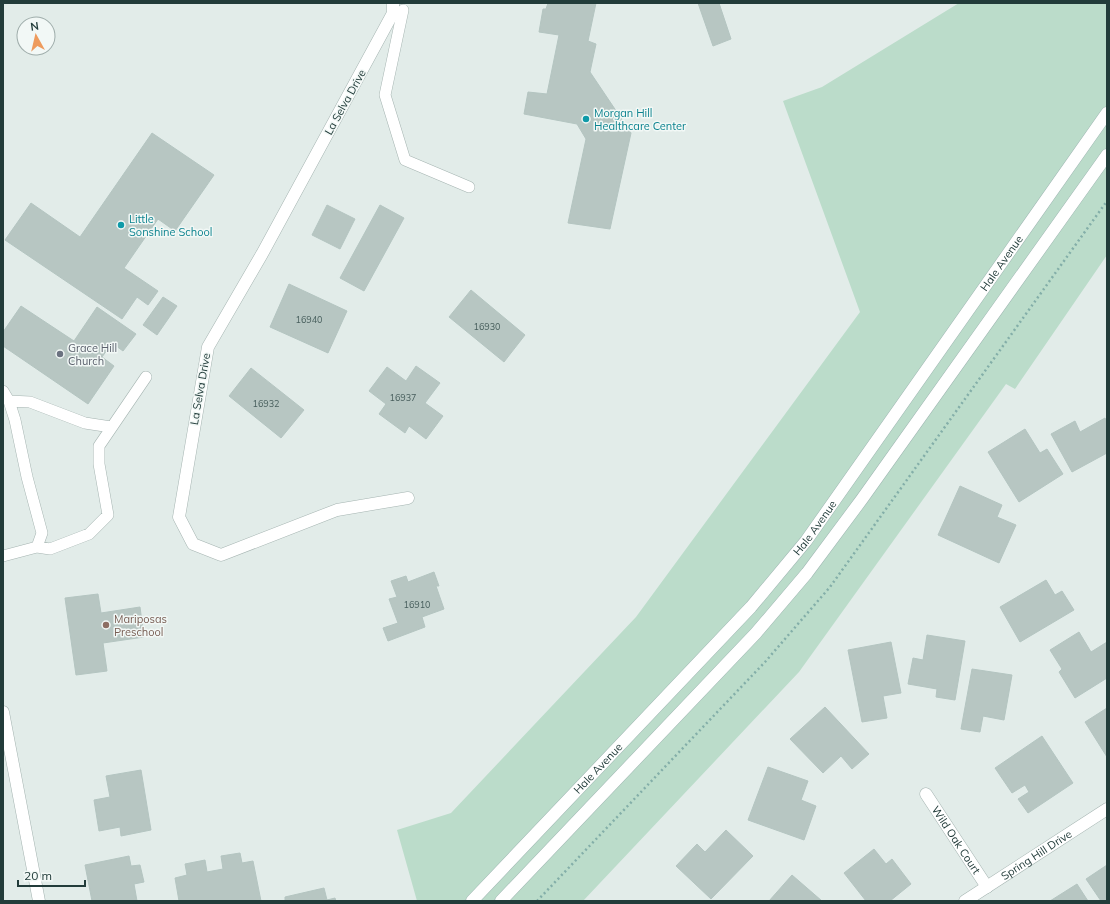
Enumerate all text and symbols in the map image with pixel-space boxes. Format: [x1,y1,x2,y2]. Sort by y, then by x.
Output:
north arrow [16,16,56,56]
text: N [30,19,40,34]
street label: La Selva Drive [321,67,369,137]
place label: Morgan Hill Healthcare Center [594,106,686,133]
marker: Morgan Hill Healthcare Center [581,114,591,124]
place label: Little Sonshine School [129,212,212,239]
marker: Little Sonshine School [116,220,126,230]
street label: Hale Avenue [977,232,1026,294]
house number: 16940 [295,314,323,325]
house number: 16930 [473,321,501,332]
place label: Grace Hill Church [68,341,117,368]
marker: Grace Hill Church [55,349,65,359]
street label: La Selva Drive [187,352,213,426]
house number: 16937 [389,392,417,403]
house number: 16932 [252,398,280,409]
street label: Hale Avenue [790,498,839,558]
house number: 16910 [403,599,431,610]
place label: Mariposas Preschool [114,612,167,639]
marker: Mariposas Preschool [101,620,111,630]
street label: Hale Avenue [571,740,625,797]
street label: Wild Oak Court [929,803,984,877]
street label: Spring Hill Drive [998,827,1074,883]
scale bar [18,862,85,888]
text: 20 m [24,868,52,883]

